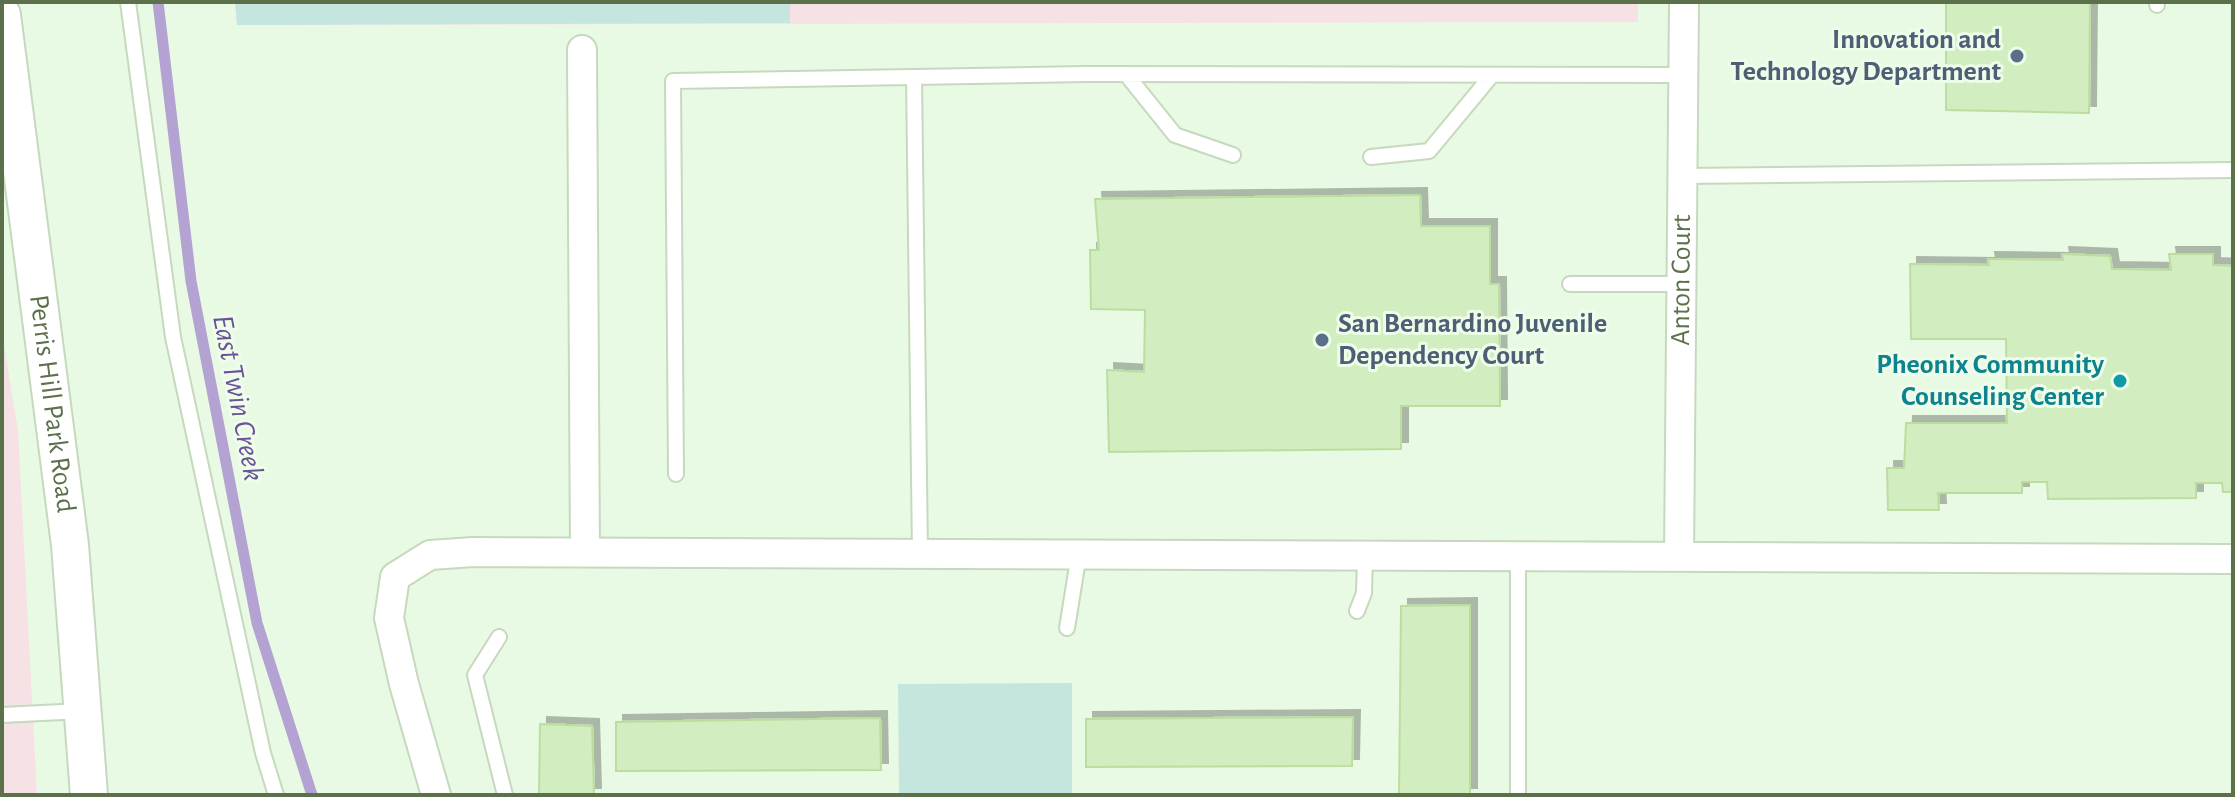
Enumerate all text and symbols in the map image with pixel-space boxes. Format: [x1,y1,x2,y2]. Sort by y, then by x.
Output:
place label: Innovation and Technology Department [1731,26,2002,86]
marker: Innovation and Technology Department [2008,47,2026,65]
street label: Anton Court [1667,214,1696,346]
street label: Perris Hill Park Road [24,293,80,514]
place label: San Bernardino Juvenile Dependency Court [1338,310,1607,370]
water label: East Twin Creek [207,313,269,484]
marker: San Bernardino Juvenile Dependency Court [1313,331,1331,349]
place label: Pheonix Community Counseling Center [1876,351,2104,411]
marker: Pheonix Community Counseling Center [2111,372,2129,390]

